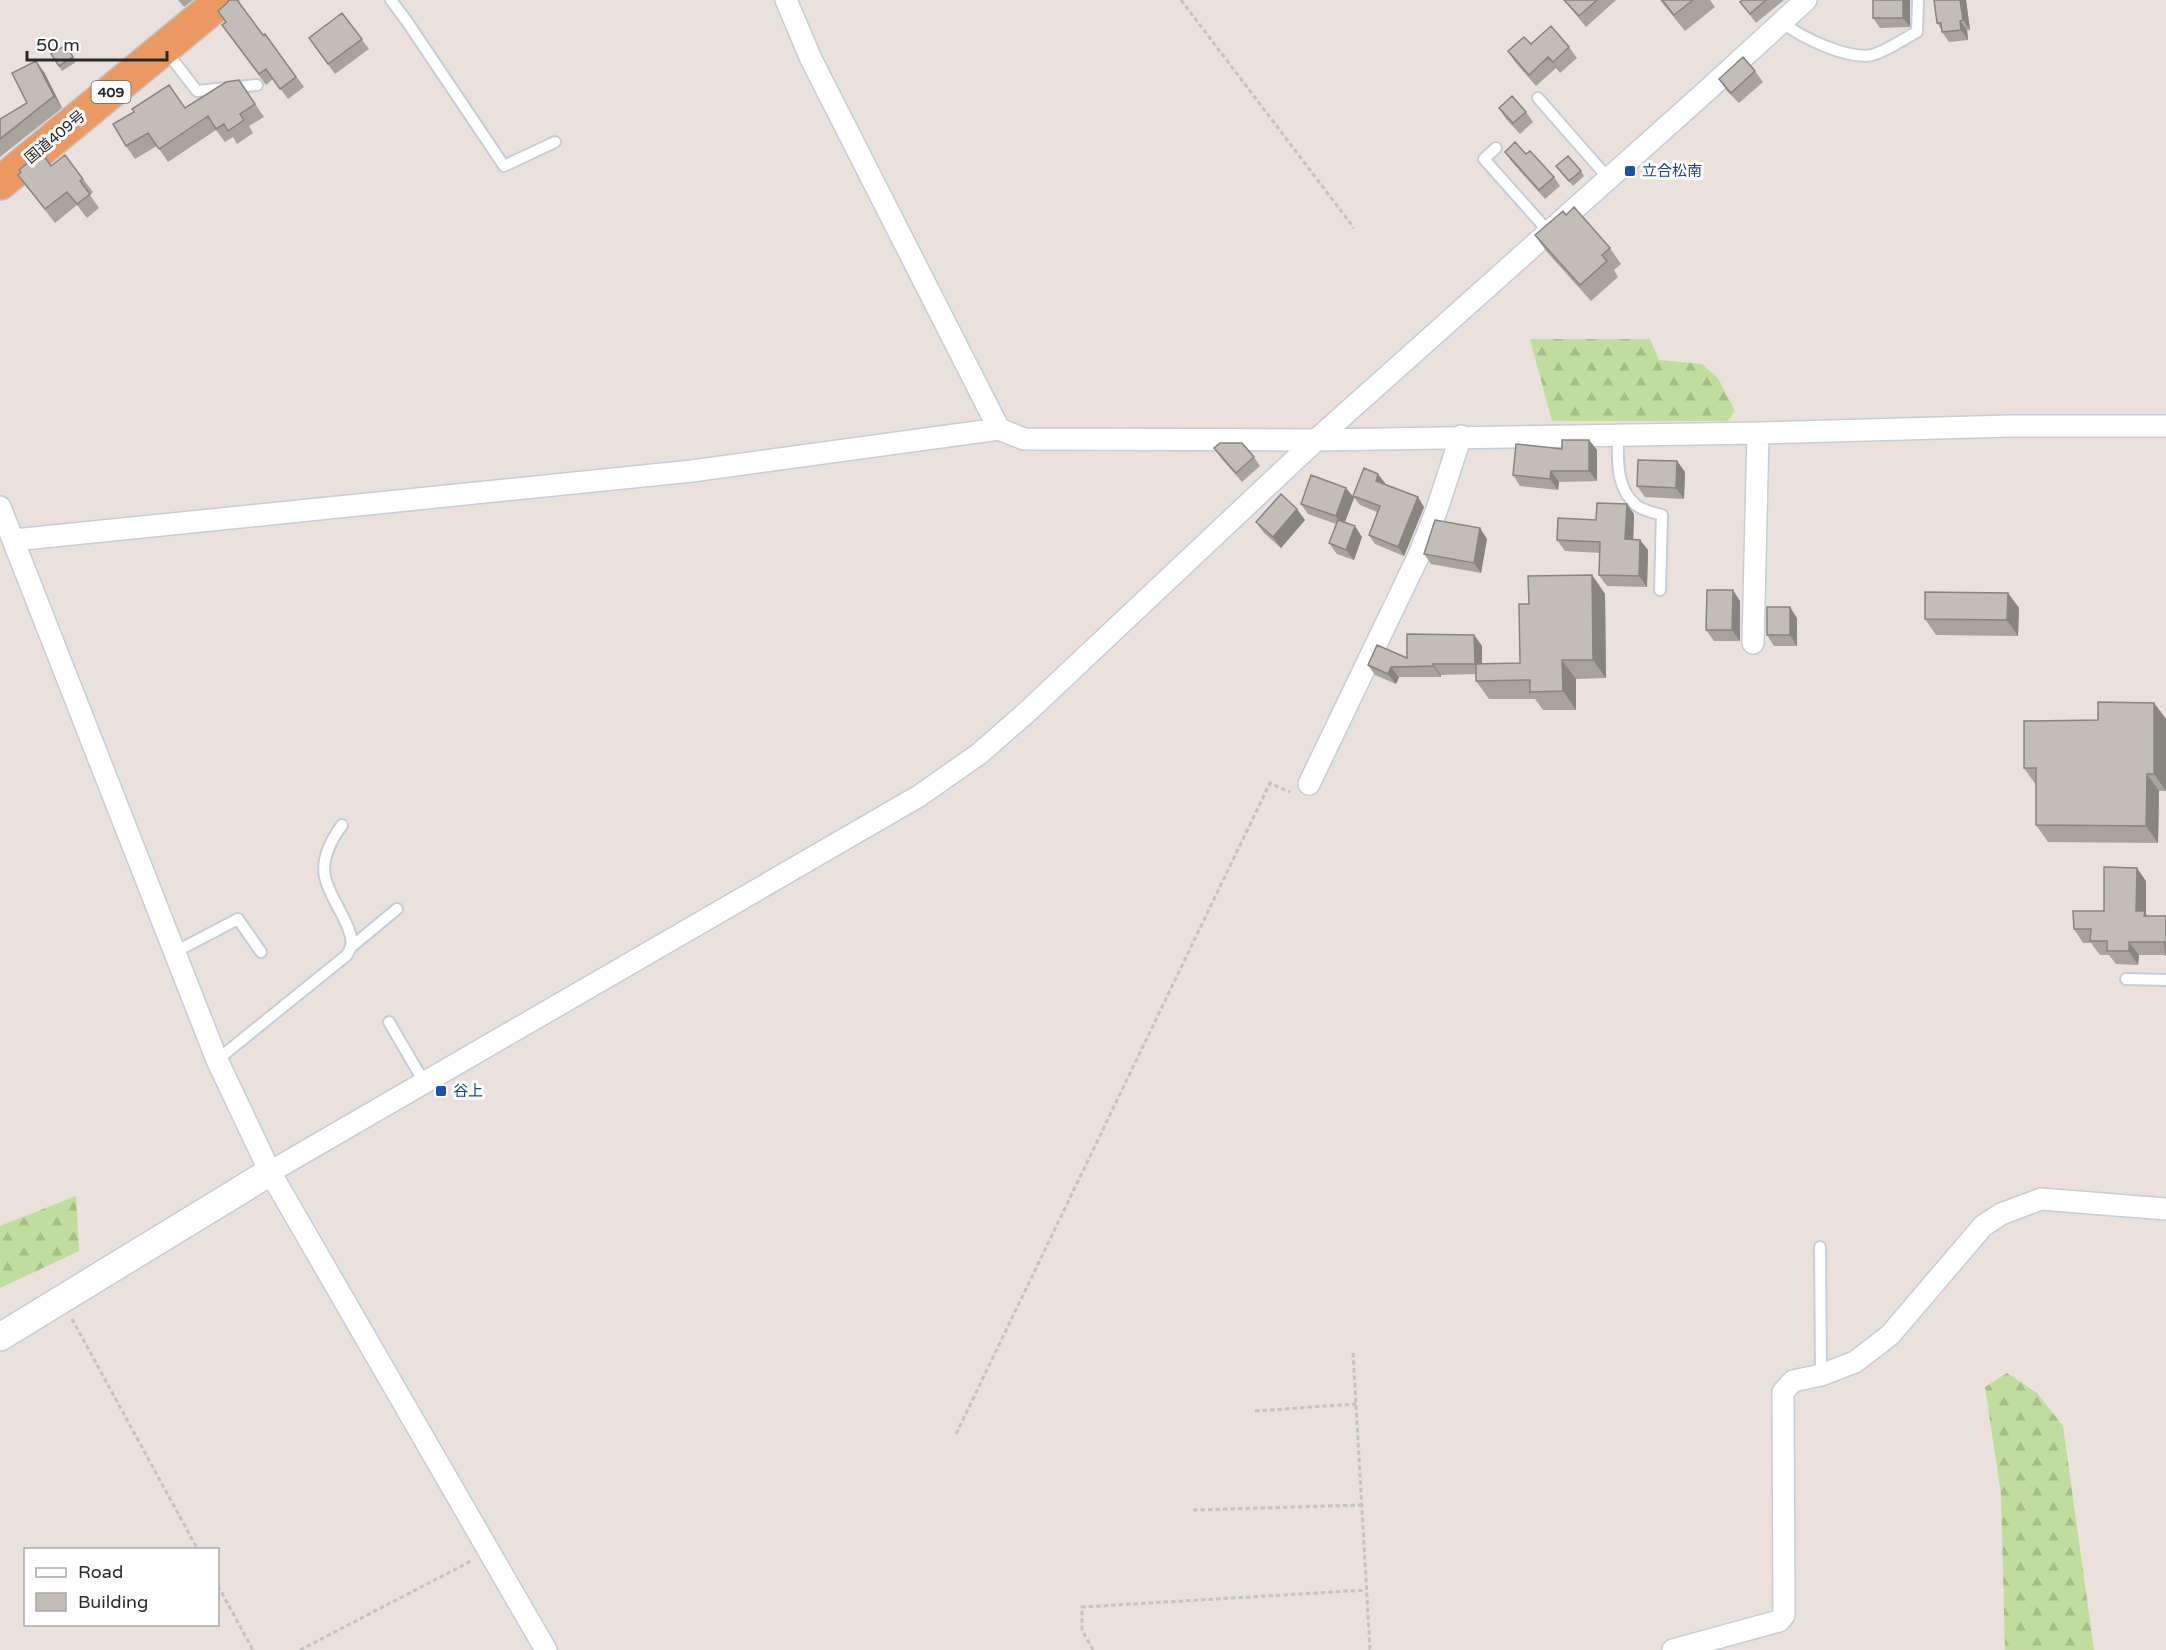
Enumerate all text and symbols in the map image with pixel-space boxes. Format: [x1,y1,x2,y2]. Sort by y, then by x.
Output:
scale bar [27,24,166,62]
text: 50 m [36,34,80,56]
road number: 409 [92,81,130,103]
street label: 国道409号 [21,107,89,167]
place label: 立合松南 [1642,162,1702,180]
marker: 立合松南 [1623,164,1637,178]
place label: 谷上 [453,1082,483,1100]
marker: 谷上 [434,1084,448,1098]
legend [24,1548,219,1626]
text: Road [78,1561,123,1583]
text: Building [78,1591,148,1613]

